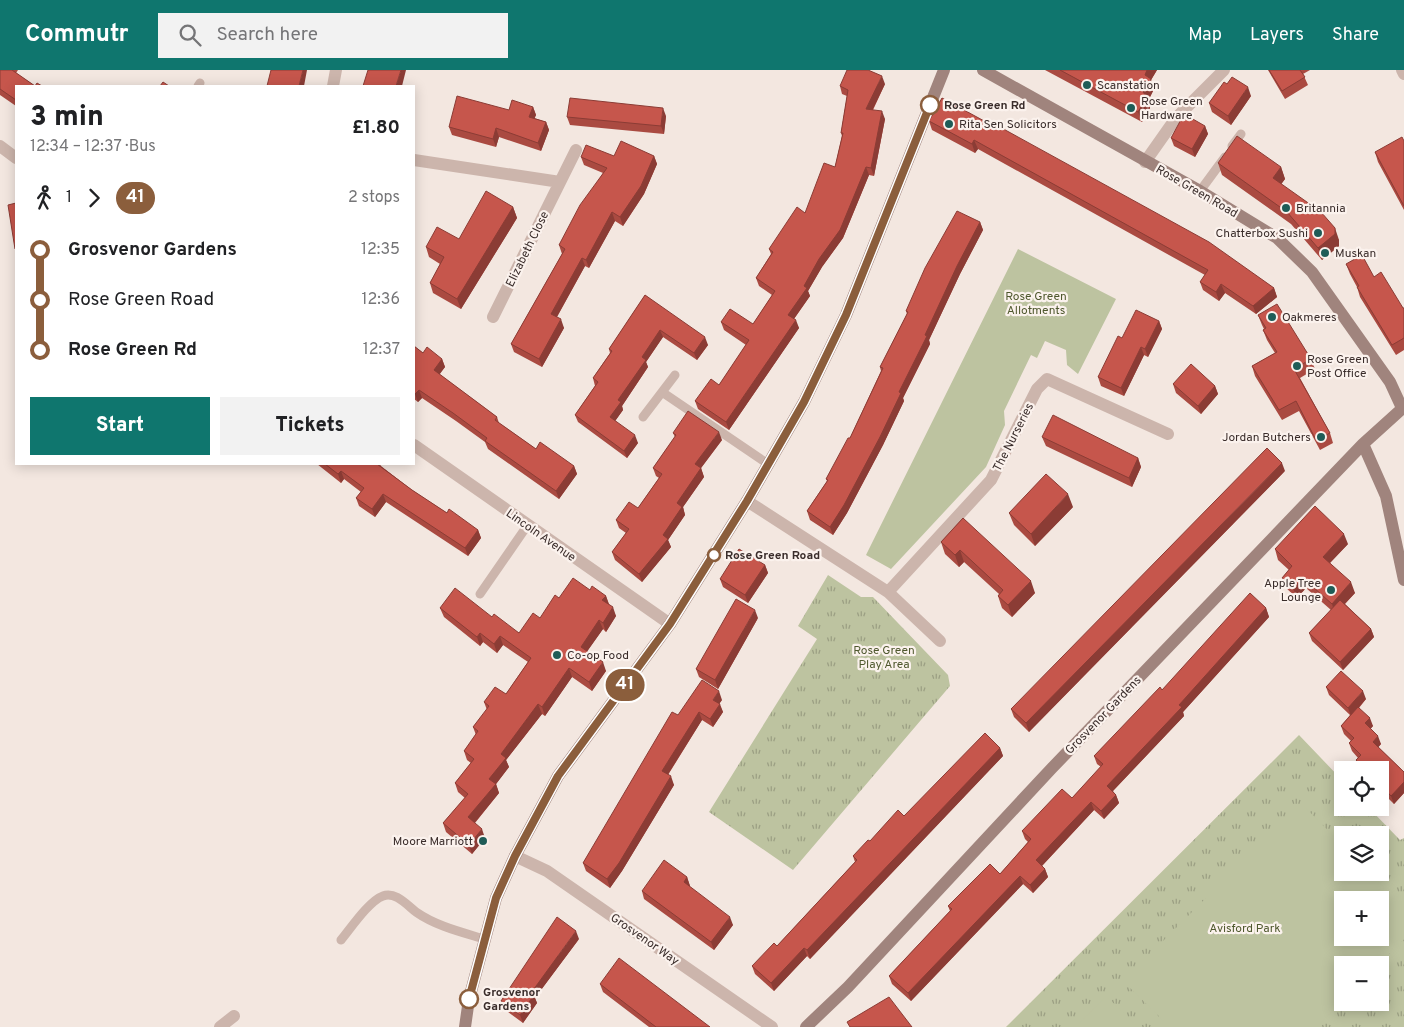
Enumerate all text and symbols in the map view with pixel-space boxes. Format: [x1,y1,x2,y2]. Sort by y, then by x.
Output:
search box [158,13,508,58]
text: Commutr [25,20,128,50]
icon: search [176,21,204,49]
text: Search here [216,23,318,47]
text: Map [1188,24,1222,47]
text: Layers [1250,24,1304,47]
text: Share [1332,24,1379,47]
place label: Scanstation [1097,78,1160,94]
marker: Scanstation [1081,79,1093,91]
place label: Rose Green Hardware [1141,94,1203,124]
marker: Rose Green Rd [920,95,940,115]
place label: Rose Green Rd [944,98,1026,114]
text: 3 min [30,100,104,136]
marker: Rose Green Hardware [1125,102,1137,114]
text: £1.80 [352,116,400,140]
place label: Rita Sen Solicitors [959,117,1057,133]
marker: Rita Sen Solicitors [943,118,955,130]
text: 12:34 – 12:37 · Bus [30,137,156,157]
street label: Rose Green Road [1153,162,1240,222]
icon: walk [30,184,58,212]
icon: forward [80,184,108,212]
text: 41 [126,186,145,209]
text: 1 [66,188,72,208]
text: 2 stops [348,188,400,208]
place label: Britannia [1296,201,1345,217]
marker: Britannia [1280,202,1292,214]
street label: Elizabeth Close [503,209,553,290]
place label: Chatterbox Sushi [1216,226,1308,242]
marker: Chatterbox Sushi [1312,227,1324,239]
text: Grosvenor Gardens [68,238,237,262]
text: 12:35 [361,240,400,260]
place label: Muskan [1335,246,1376,262]
marker: Muskan [1319,247,1331,259]
text: Rose Green Road [68,288,214,312]
park label: Rose Green Allotments [1005,289,1067,319]
text: 12:36 [361,290,400,310]
place label: Oakmeres [1282,310,1337,326]
marker: Oakmeres [1266,311,1278,323]
text: Rose Green Rd [68,338,197,362]
text: 12:37 [363,340,400,360]
place label: Rose Green Post Office [1307,352,1369,382]
marker: Rose Green Post Office [1291,360,1303,372]
button: Start [30,397,210,455]
button: Tickets [220,397,400,455]
street label: The Nurseries [990,400,1038,474]
place label: Jordan Butchers [1222,430,1311,446]
marker: Jordan Butchers [1315,431,1327,443]
street label: Lincoln Avenue [502,506,579,566]
marker: Rose Green Road [707,548,721,562]
place label: Rose Green Road [725,548,820,564]
place label: Apple Tree Lounge [1264,576,1321,606]
marker: Apple Tree Lounge [1325,584,1337,596]
park label: Rose Green Play Area [853,643,915,673]
place label: Co-op Food [567,648,629,664]
marker: Co-op Food [551,649,563,661]
line badge: 41 [602,669,648,701]
text: 41 [616,673,634,696]
street label: Grosvenor Gardens [1062,673,1145,758]
map controls [1334,761,1389,1011]
button: locate [1334,761,1389,816]
button: layers [1334,826,1389,881]
place label: Moore Marriott [393,834,473,850]
marker: Moore Marriott [477,835,489,847]
button: + [1334,891,1389,946]
street label: Grosvenor Way [607,910,682,969]
park label: Avisford Park [1209,921,1281,937]
button: − [1334,956,1389,1011]
place label: Grosvenor Gardens [483,985,540,1015]
marker: Grosvenor Gardens [459,989,479,1009]

